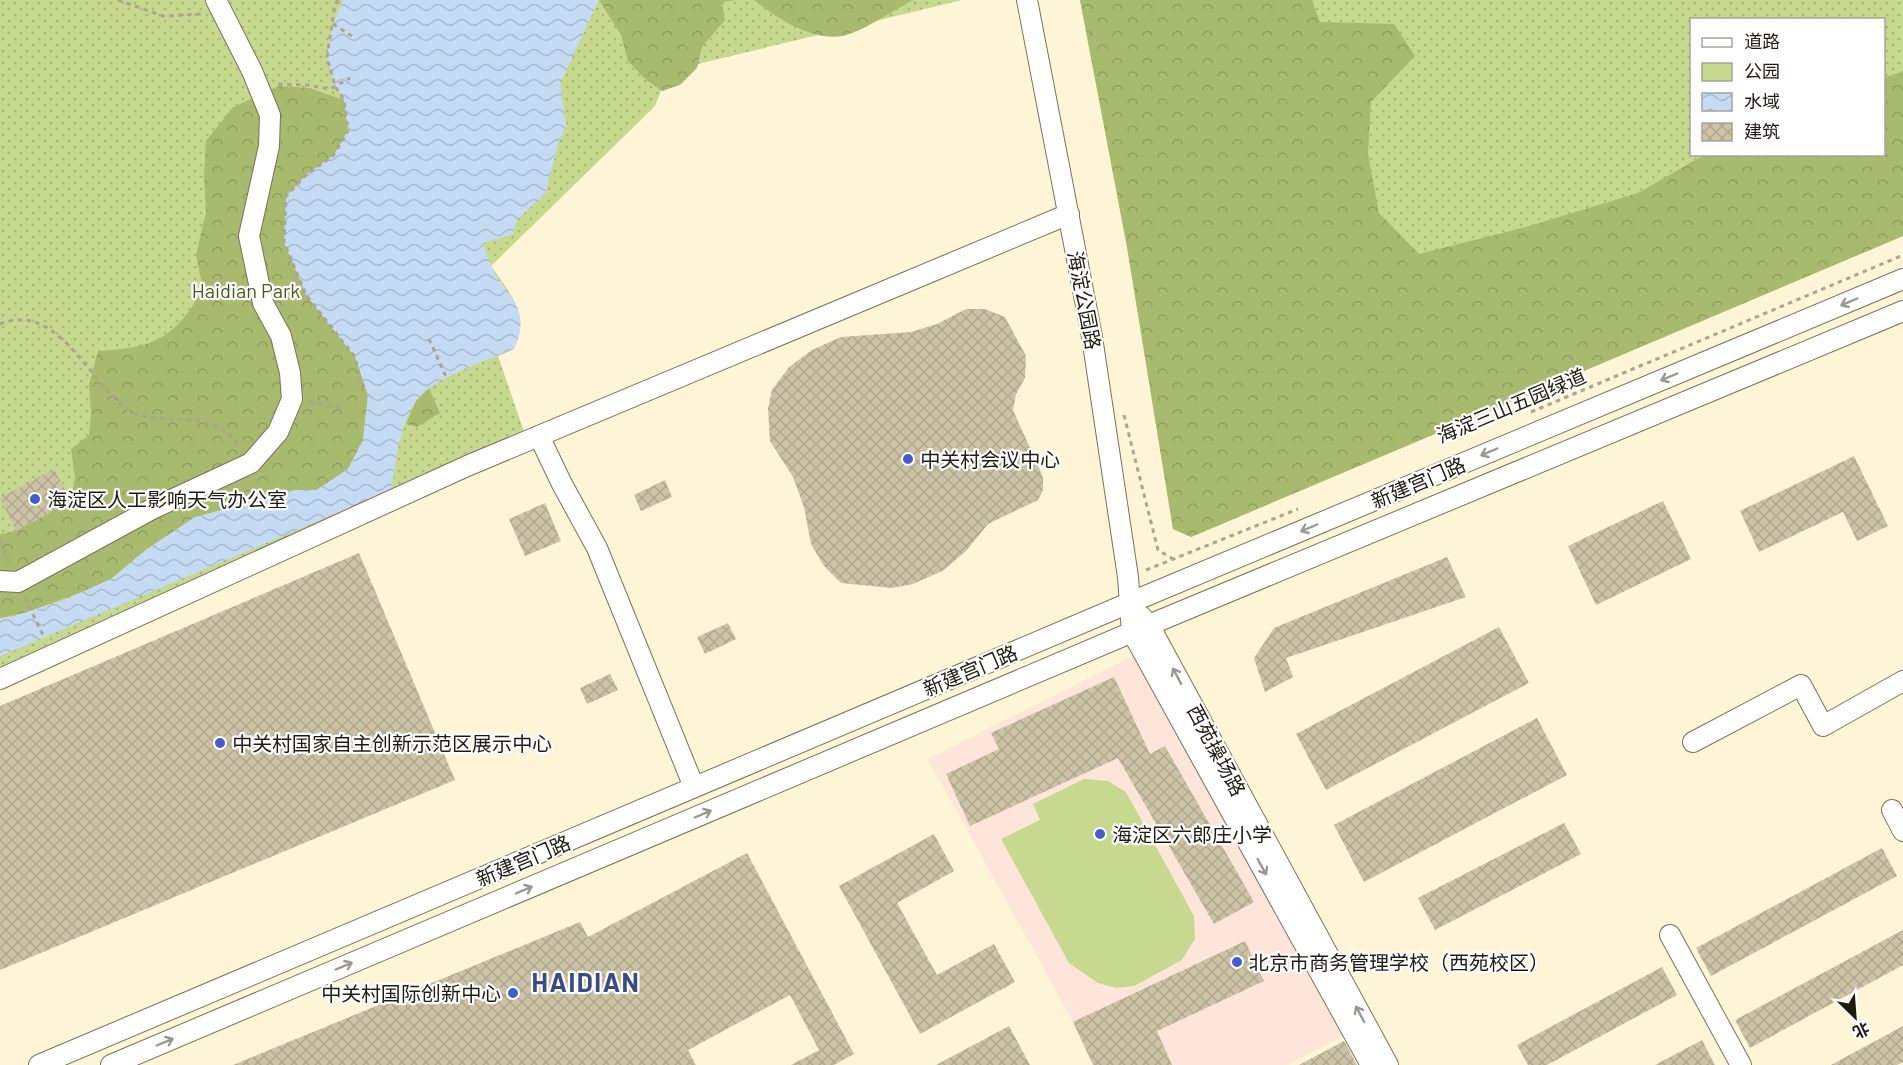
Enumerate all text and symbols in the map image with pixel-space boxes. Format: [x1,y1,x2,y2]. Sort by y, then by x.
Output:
legend [1690,18,1885,156]
text: 道路 [1744,30,1780,52]
text: 公园 [1744,60,1780,82]
text: 水域 [1744,90,1780,112]
text: 建筑 [1744,120,1780,142]
street label: 海淀公园路 [1064,249,1106,351]
park label: Haidian Park [192,278,300,302]
one-way arrow [1840,297,1859,308]
street label: 海淀三山五园绿道 [1433,363,1589,447]
one-way arrow [1660,372,1679,383]
place label: 中关村会议中心 [920,447,1060,471]
one-way arrow [1481,447,1499,458]
street label: 新建宫门路 [1367,451,1469,513]
marker: 中关村会议中心 [901,452,915,466]
place label: 海淀区人工影响天气办公室 [47,487,287,511]
marker: 海淀区人工影响天气办公室 [28,492,42,506]
one-way arrow [1301,523,1319,534]
street label: 新建宫门路 [919,639,1021,701]
one-way arrow [1171,668,1183,685]
street label: 西苑操场路 [1183,700,1251,800]
place label: 中关村国家自主创新示范区展示中心 [232,731,552,755]
marker: 中关村国家自主创新示范区展示中心 [213,736,227,750]
one-way arrow [693,808,712,819]
place label: 海淀区六郎庄小学 [1112,822,1272,846]
marker: 海淀区六郎庄小学 [1093,827,1107,841]
street label: 新建宫门路 [472,829,574,891]
one-way arrow [1256,858,1268,875]
one-way arrow [514,884,532,895]
place label: 北京市商务管理学校（西苑校区） [1249,950,1549,974]
marker: 北京市商务管理学校（西苑校区） [1230,955,1244,969]
one-way arrow [334,960,353,971]
district label: HAIDIAN [532,966,640,997]
place label: 中关村国际创新中心 [321,981,501,1005]
marker: 中关村国际创新中心 [506,986,520,1000]
north arrow [1825,987,1885,1047]
one-way arrow [1354,1005,1365,1023]
text: 北 [1850,1019,1873,1043]
one-way arrow [155,1036,173,1047]

